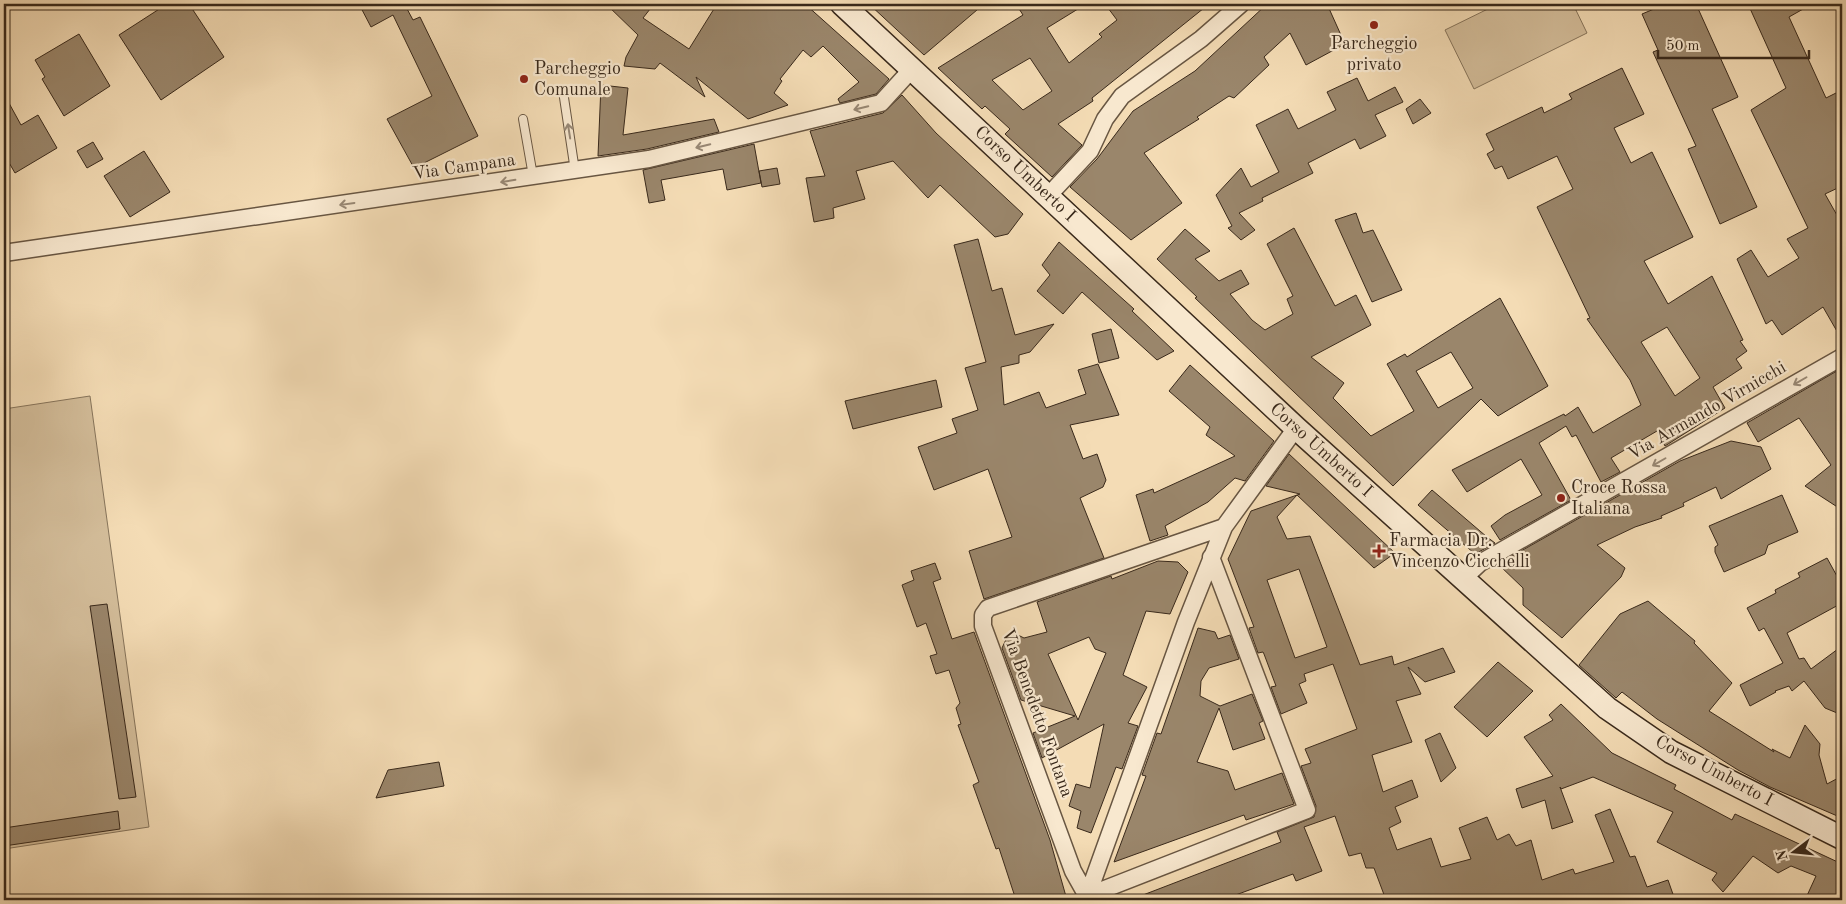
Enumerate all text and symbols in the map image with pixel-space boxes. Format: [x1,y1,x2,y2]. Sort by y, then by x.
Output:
marker: Parcheggio privato [1368,19,1380,31]
scale bar [1658,28,1810,60]
place label: Parcheggio privato [1331,35,1418,74]
text: 50 m [1666,39,1700,54]
place label: Parcheggio Comunale [534,60,621,99]
marker: Parcheggio Comunale [518,73,530,85]
one-way arrow [853,104,869,113]
one-way arrow [563,123,573,139]
street label: Corso Umberto I [971,123,1079,225]
one-way arrow [695,142,711,151]
street label: Via Campana [411,151,517,183]
one-way arrow [501,176,517,186]
one-way arrow [340,199,356,209]
street label: Via Armando Virnicchi [1625,358,1789,464]
one-way arrow [1793,377,1808,386]
street label: Corso Umberto I [1266,400,1376,500]
one-way arrow [1652,457,1666,467]
place label: Croce Rossa Italiana [1571,479,1667,518]
marker: Croce Rossa Italiana [1555,492,1567,504]
place label: Farmacia Dr. Vincenzo Cicchelli [1389,532,1530,571]
marker: Farmacia Dr. Vincenzo Cicchelli [1373,545,1385,557]
street label: Via Benedetto Fontana [998,626,1076,800]
street label: Corso Umberto I [1652,732,1776,810]
north arrow [1768,826,1818,876]
text: N [1774,848,1791,862]

